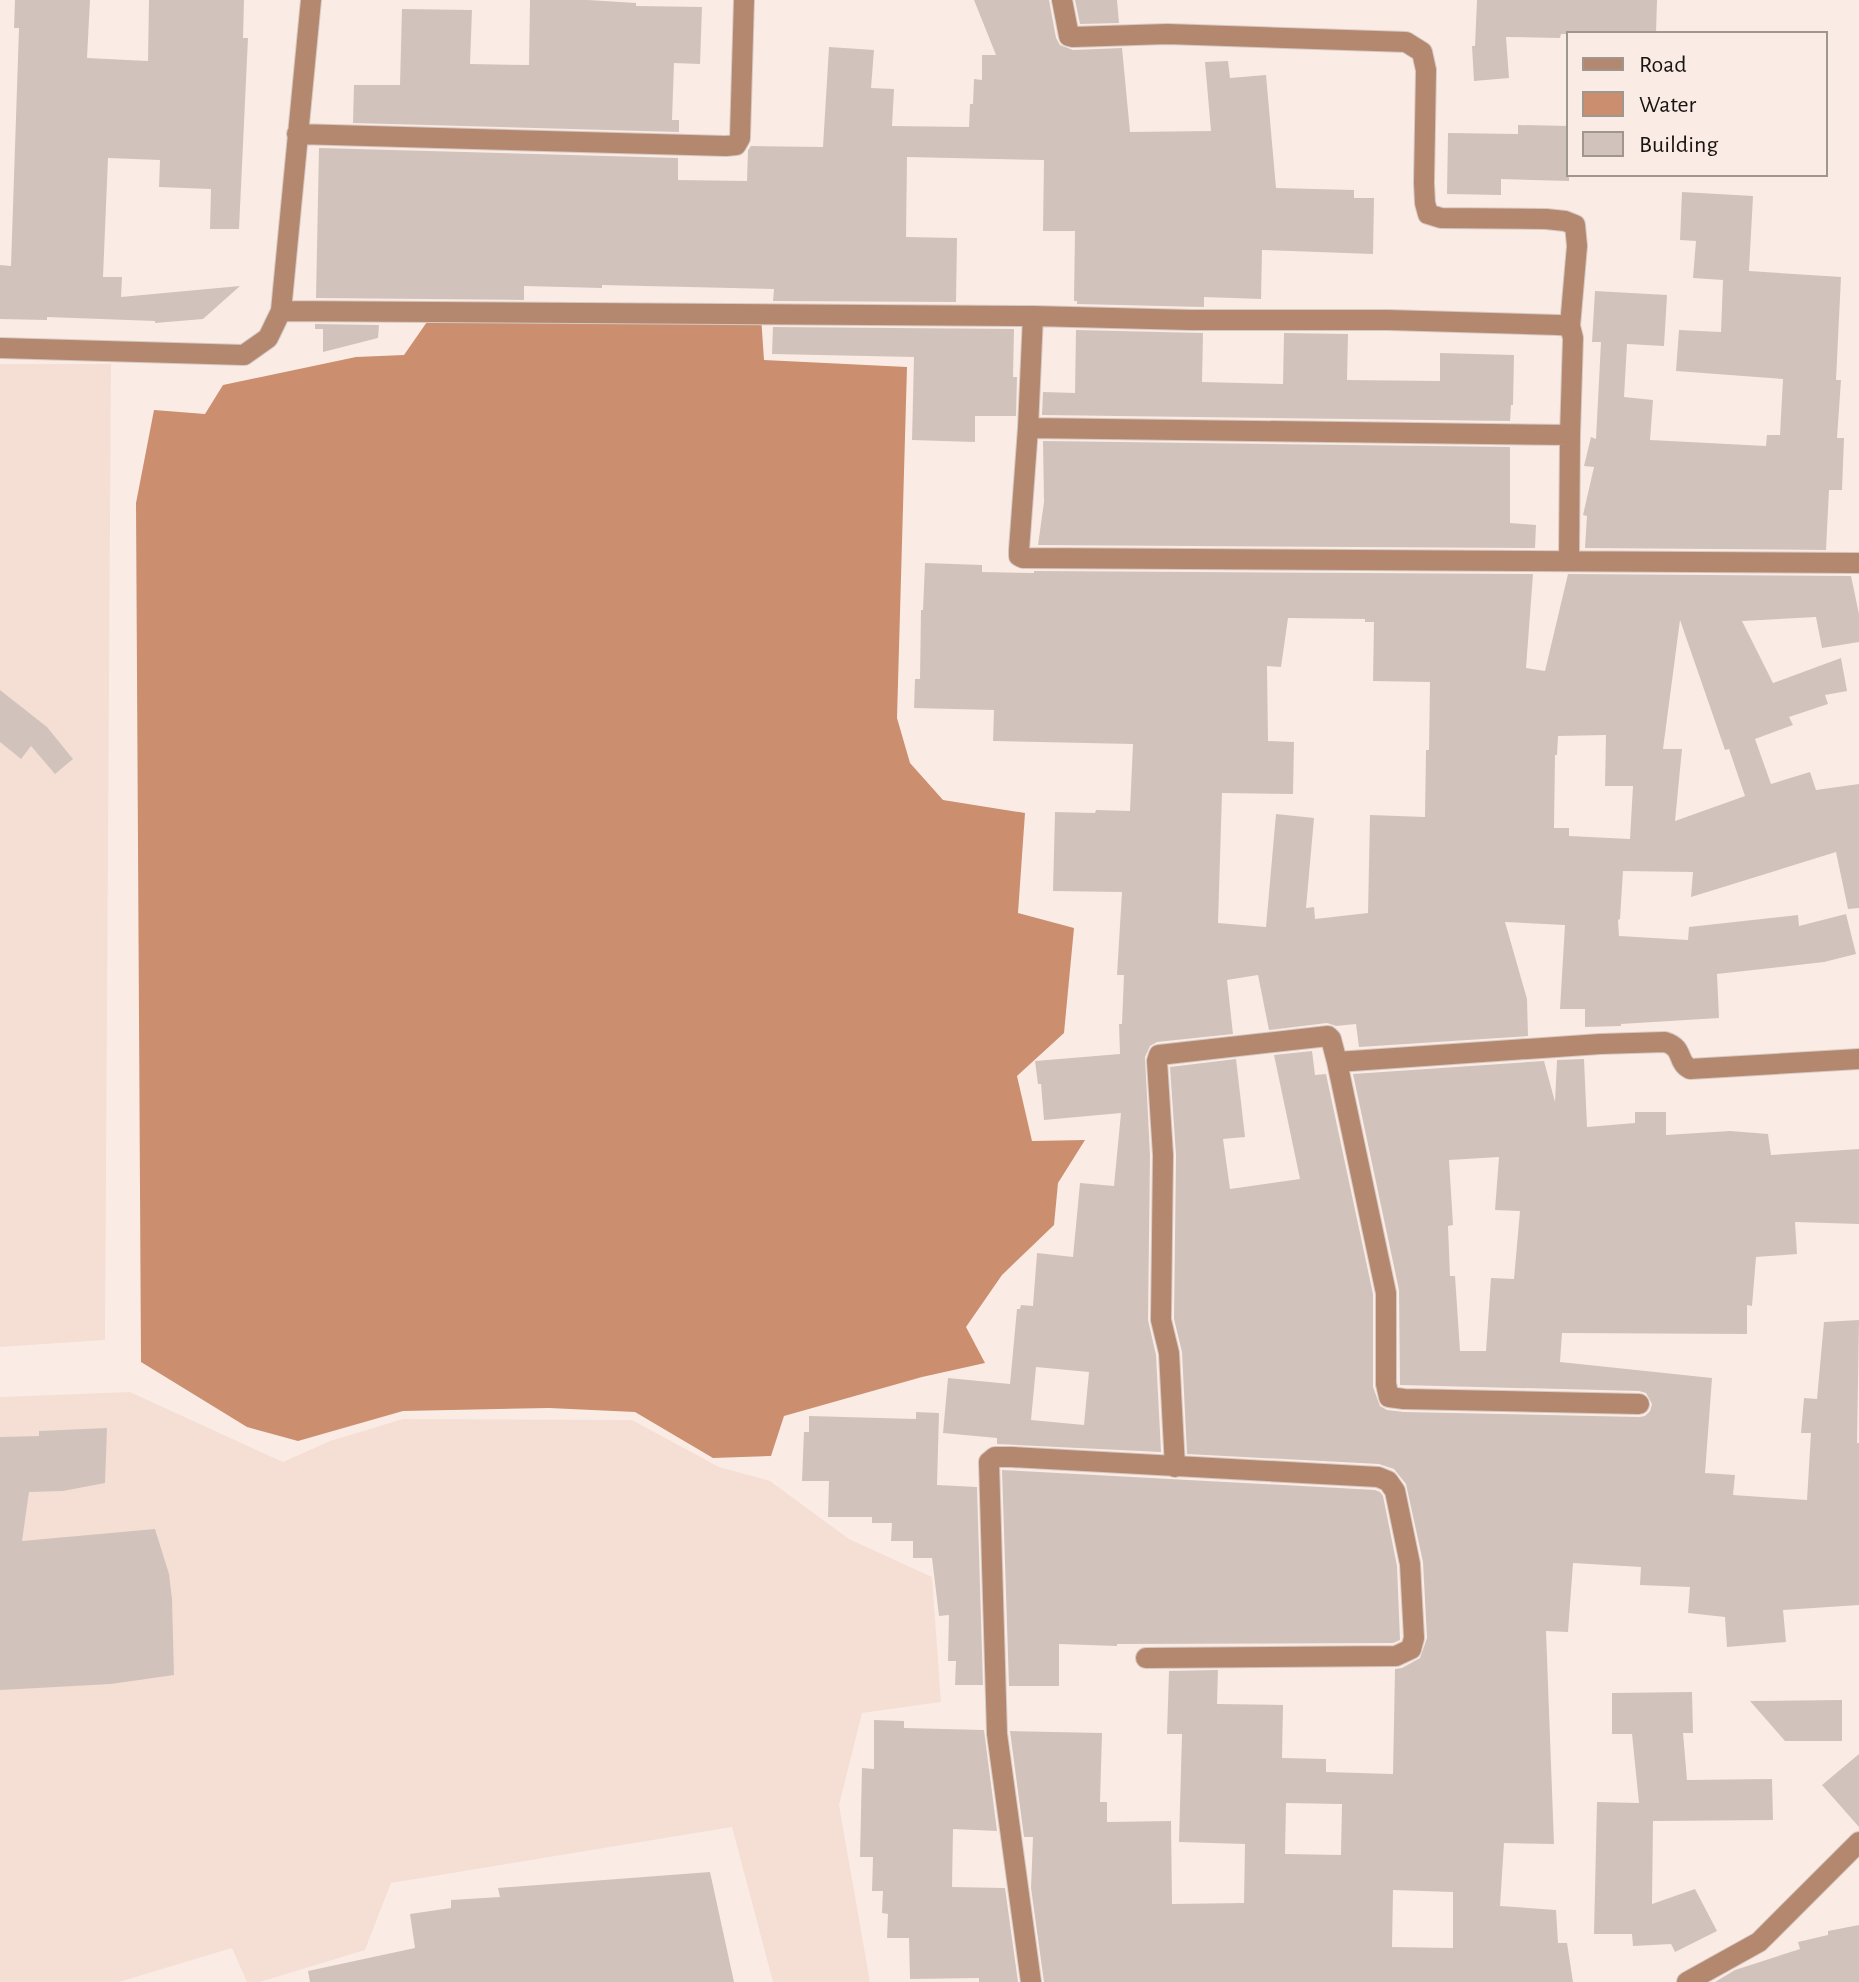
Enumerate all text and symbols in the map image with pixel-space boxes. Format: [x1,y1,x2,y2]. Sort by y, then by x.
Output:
legend [1567,32,1827,176]
text: Road [1639,53,1687,77]
text: Water [1639,93,1697,117]
text: Building [1639,133,1718,157]

